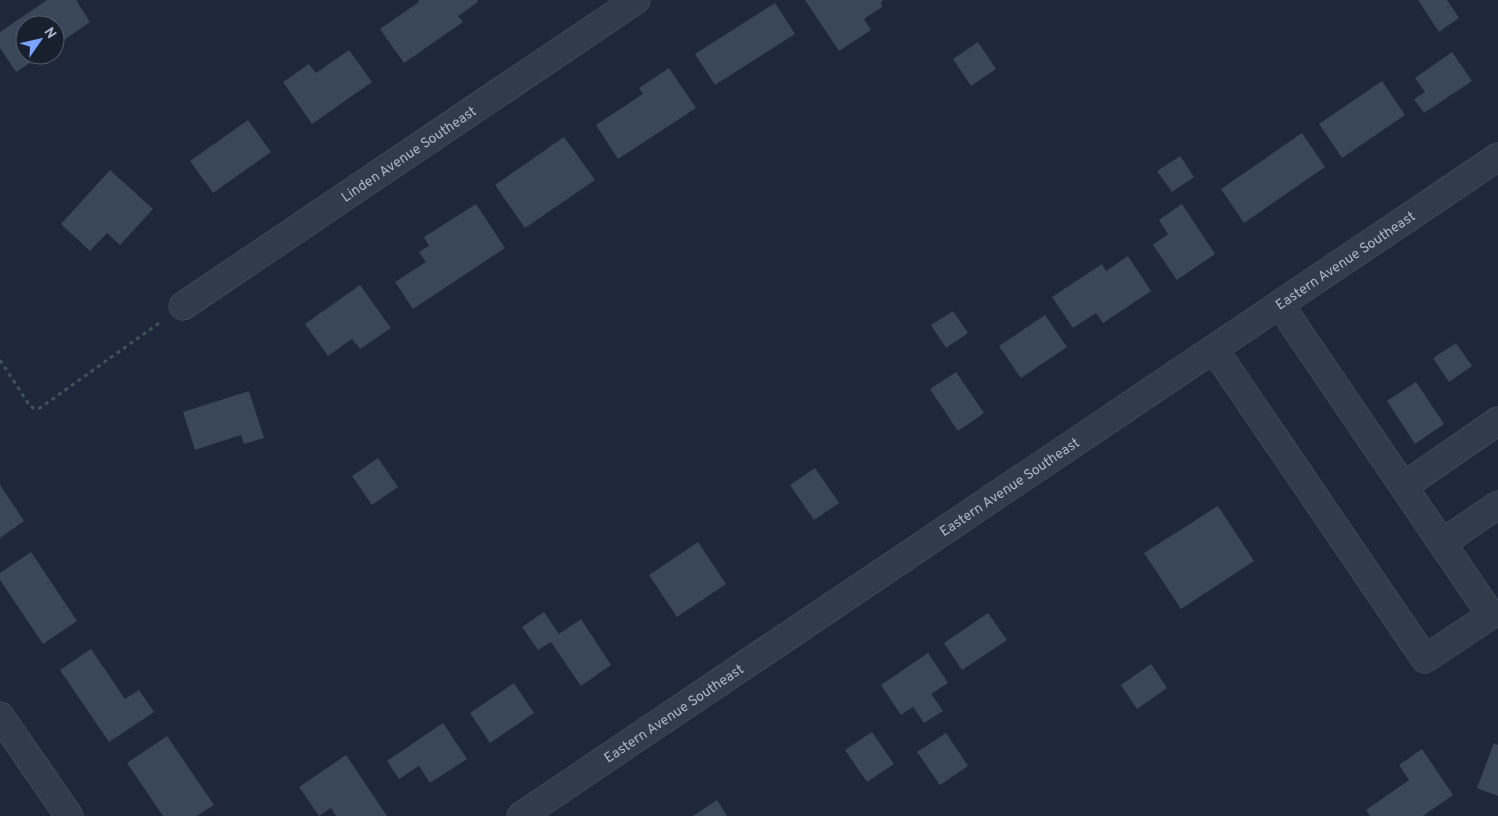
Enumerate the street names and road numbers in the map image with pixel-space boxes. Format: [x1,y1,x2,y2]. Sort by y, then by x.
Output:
street label: Linden Avenue Southeast [338,103,480,207]
street label: Eastern Avenue Southeast [1273,208,1419,314]
street label: Eastern Avenue Southeast [937,435,1083,541]
street label: Eastern Avenue Southeast [601,661,747,767]

